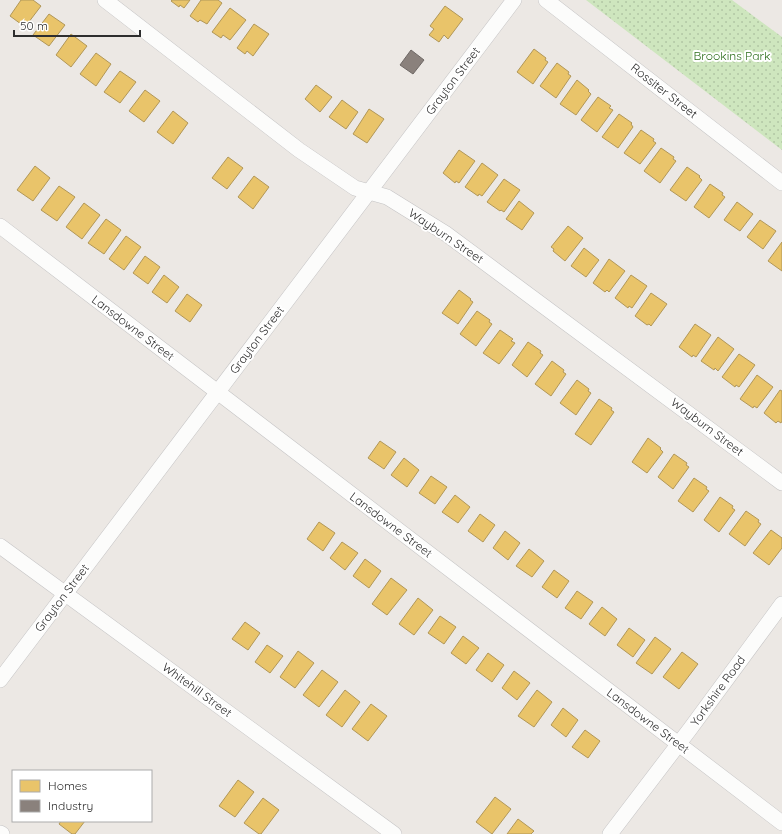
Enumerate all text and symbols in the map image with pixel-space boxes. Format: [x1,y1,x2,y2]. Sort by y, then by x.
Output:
scale bar [14,12,140,38]
text: 50 m [20,18,48,33]
street label: Grayton Street [422,44,483,118]
park label: Brookins Park [694,48,770,63]
street label: Rossiter Street [628,60,701,121]
street label: Wayburn Street [406,205,487,266]
street label: Lansdowne Street [89,292,178,364]
street label: Grayton Street [226,303,287,377]
street label: Wayburn Street [668,394,747,459]
street label: Lansdowne Street [347,489,436,561]
street label: Grayton Street [31,561,92,635]
street label: Yorkshire Road [687,652,748,729]
street label: Whitehill Street [159,659,235,720]
street label: Lansdowne Street [604,685,693,757]
legend [12,770,152,822]
text: Homes [48,778,88,793]
text: Industry [48,798,93,813]

